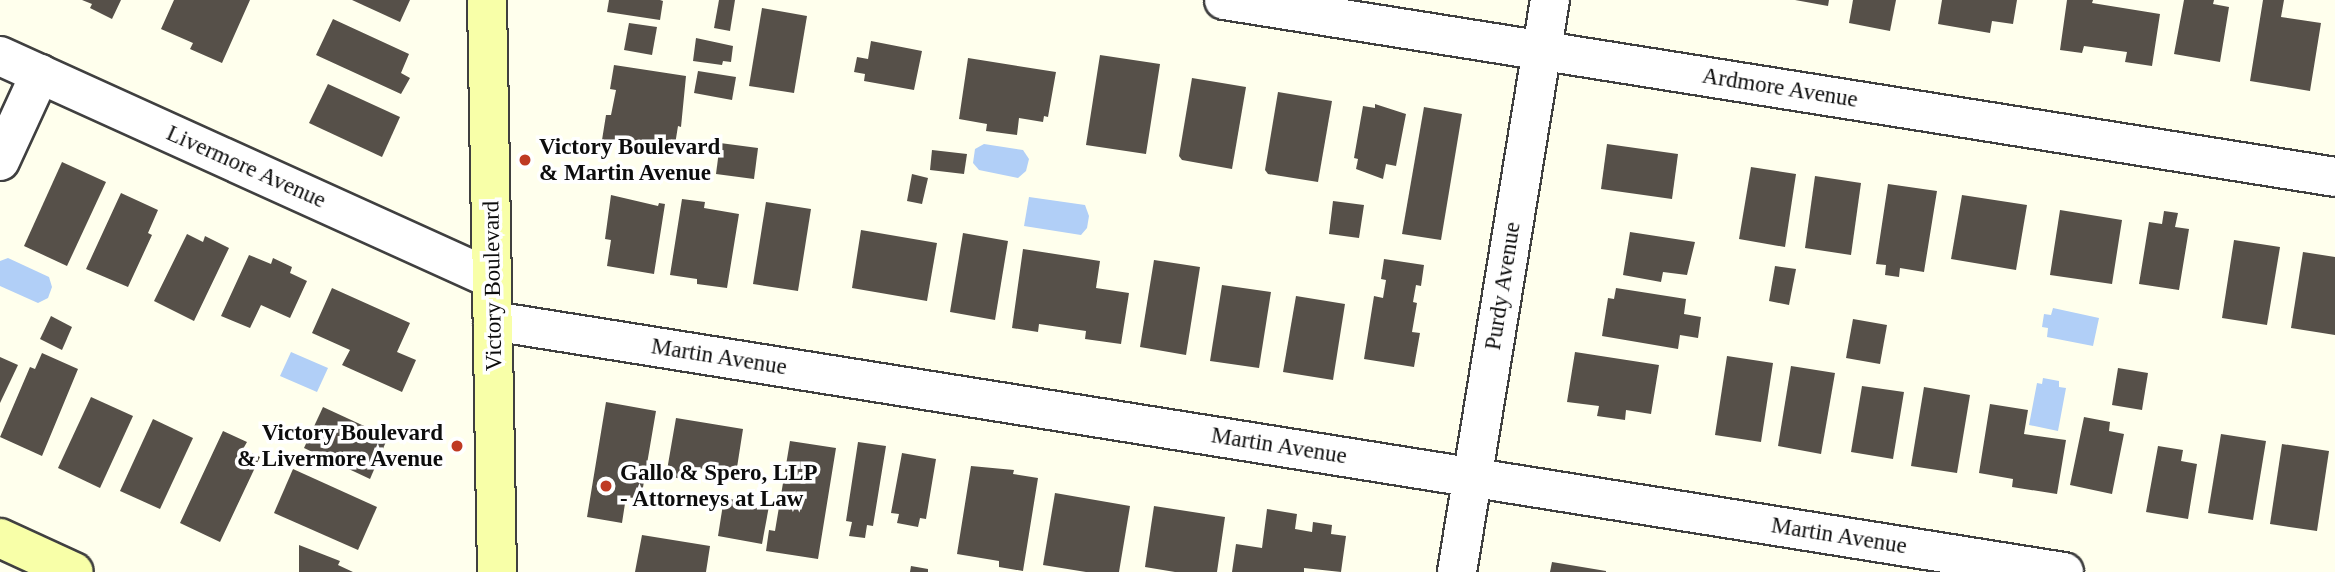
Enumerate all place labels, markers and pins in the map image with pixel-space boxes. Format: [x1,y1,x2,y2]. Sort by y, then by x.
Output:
place label: Victory Boulevard & Martin Avenue [539,133,720,187]
marker: Victory Boulevard & Martin Avenue [517,152,533,168]
place label: Victory Boulevard & Livermore Avenue [236,419,443,473]
marker: Victory Boulevard & Livermore Avenue [449,438,465,454]
place label: Gallo & Spero, LLP - Attorneys at Law [620,459,818,513]
marker: Gallo & Spero, LLP - Attorneys at Law [598,478,614,494]

